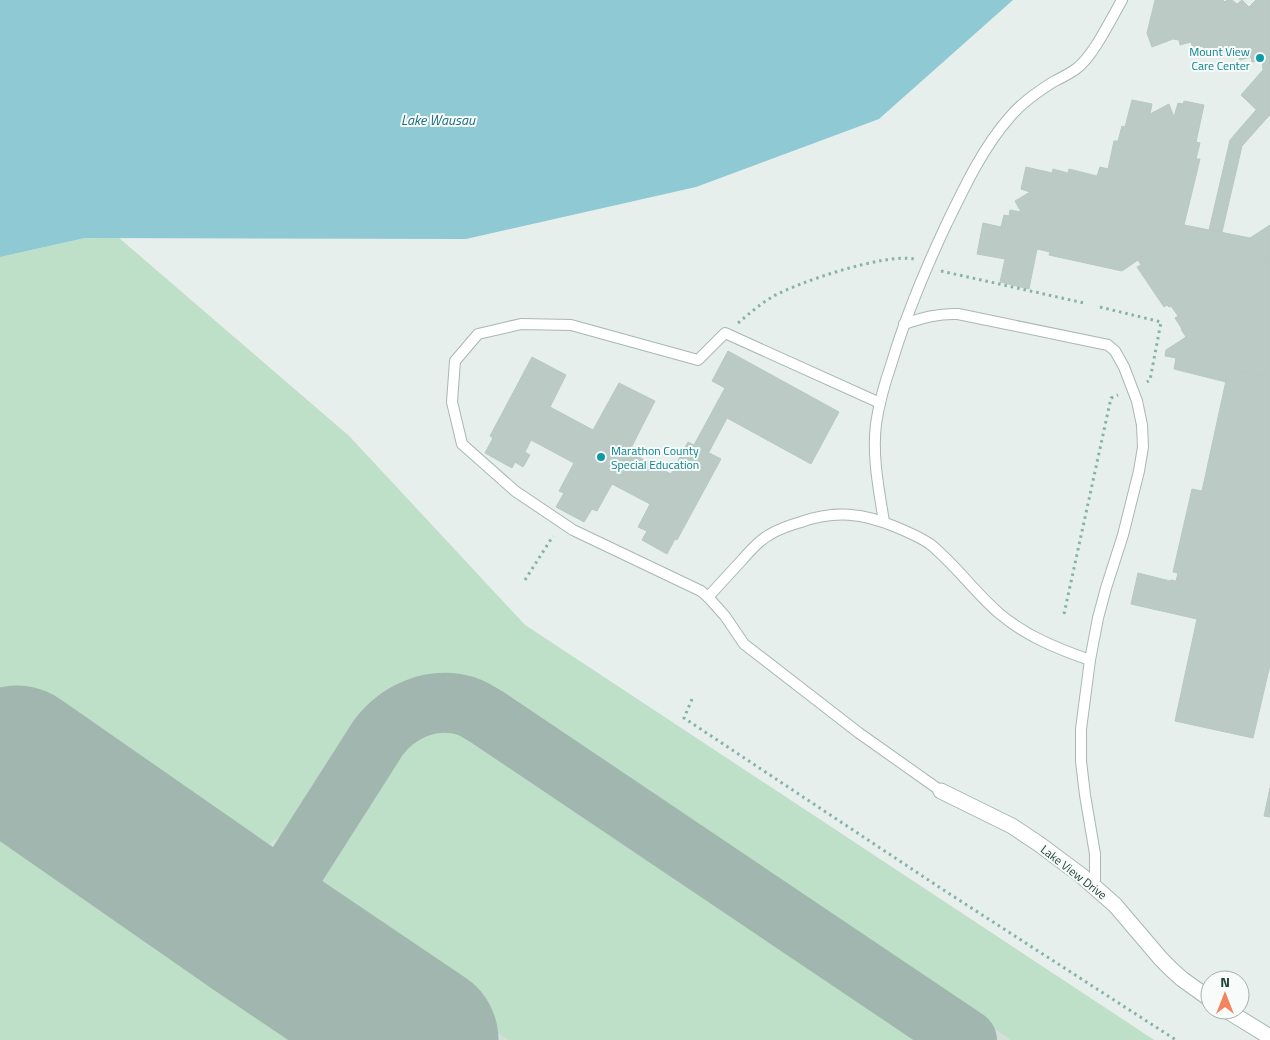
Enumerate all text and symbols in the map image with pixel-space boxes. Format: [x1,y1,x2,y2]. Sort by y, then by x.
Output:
place label: Mount View Care Center [1189,42,1250,75]
marker: Mount View Care Center [1254,52,1266,64]
water label: Lake Wausau [401,109,476,130]
place label: Marathon County Special Education [611,441,699,474]
marker: Marathon County Special Education [595,451,607,463]
street label: Lake View Drive [1037,840,1111,904]
north arrow [1200,970,1250,1020]
text: N [1220,971,1230,992]

